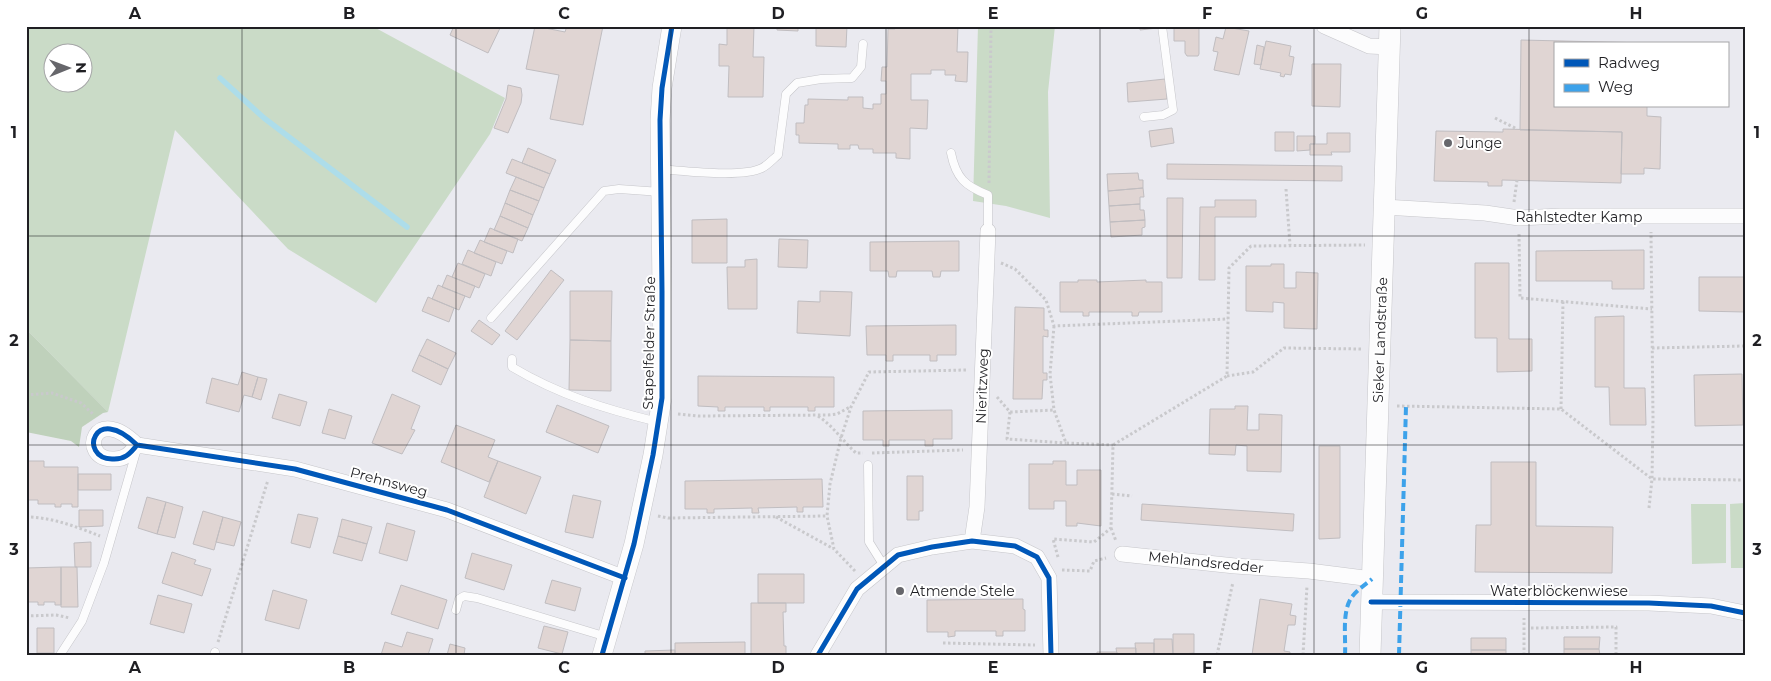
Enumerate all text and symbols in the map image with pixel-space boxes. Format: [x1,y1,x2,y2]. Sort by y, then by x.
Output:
text: A [128,4,142,23]
text: B [343,4,355,23]
text: C [558,4,570,23]
text: D [771,4,785,23]
text: E [988,4,998,23]
text: F [1202,4,1212,23]
text: G [1416,4,1428,23]
text: H [1630,4,1642,23]
north arrow [42,42,92,92]
legend [1554,42,1728,108]
text: Radweg [1598,53,1660,72]
text: N [72,62,90,74]
text: Weg [1598,77,1633,96]
text: 1 [11,123,17,142]
text: 1 [1754,123,1760,142]
place label: Junge [1457,134,1502,152]
marker: Junge [1442,137,1454,149]
street label: Rahlstedter Kamp [1515,208,1643,226]
street label: Stapelfelder Straße [639,276,659,410]
street label: Sieker Landstraße [1369,277,1391,403]
text: 2 [9,331,19,350]
text: 2 [1752,331,1762,350]
street label: Nieritzweg [972,348,992,424]
street label: Prehnsweg [348,463,430,501]
text: 3 [8,540,19,559]
text: 3 [1751,540,1762,559]
street label: Mehlandsredder [1147,547,1265,577]
place label: Atmende Stele [910,582,1015,600]
street label: Waterblöckenwiese [1490,582,1628,600]
marker: Atmende Stele [894,585,906,597]
text: A [128,658,142,677]
text: B [343,658,355,677]
text: C [558,658,570,677]
text: D [771,658,785,677]
text: E [988,658,998,677]
text: F [1202,658,1212,677]
text: G [1416,658,1428,677]
text: H [1630,658,1642,677]

